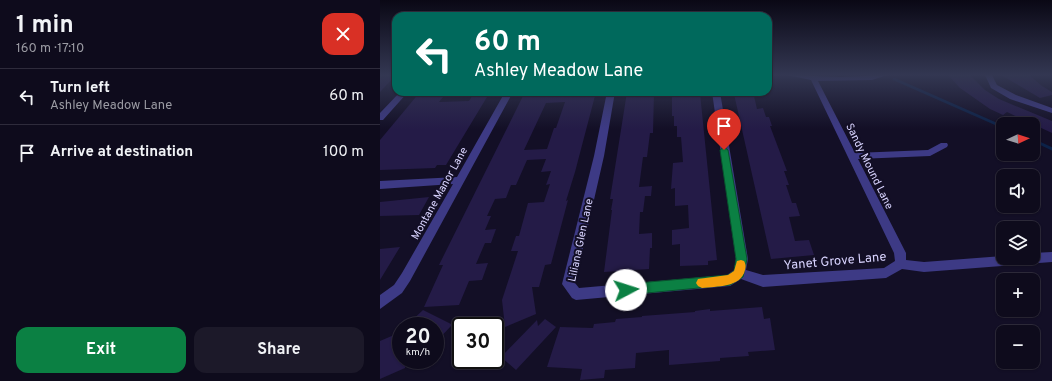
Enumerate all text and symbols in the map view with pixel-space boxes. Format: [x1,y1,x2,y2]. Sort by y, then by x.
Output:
text: 1 min [16,11,74,41]
button: close [322,13,364,55]
text: 60 m [474,25,541,61]
icon: left [408,28,460,80]
text: 160 m · 17:10 [16,41,84,57]
text: Ashley Meadow Lane [474,60,643,83]
text: Turn left [50,79,110,98]
icon: left [16,86,38,108]
text: 60 m [329,87,364,106]
text: Ashley Meadow Lane [50,98,172,114]
pin [707,109,741,150]
icon: arrive [713,115,735,137]
north arrow [996,117,1040,161]
map controls [996,117,1040,369]
street label: Sandy Mound Lane [842,121,896,212]
icon: arrive [16,142,38,164]
text: Arrive at destination [50,143,193,162]
text: 100 m [323,143,364,162]
street label: Montane Manor Lane [409,145,471,242]
button: sound [996,169,1040,213]
street label: Liliana Glen Lane [565,197,597,283]
button: layers [996,221,1040,265]
street label: Yanet Grove Lane [783,250,887,274]
position arrow [605,269,647,311]
button: + [996,273,1040,317]
speed limit sign: 30 [452,317,504,369]
text: 20 [405,325,431,351]
button: − [996,325,1040,369]
button: Exit [16,327,186,373]
button: Share [194,327,364,373]
text: km/h [406,346,430,359]

